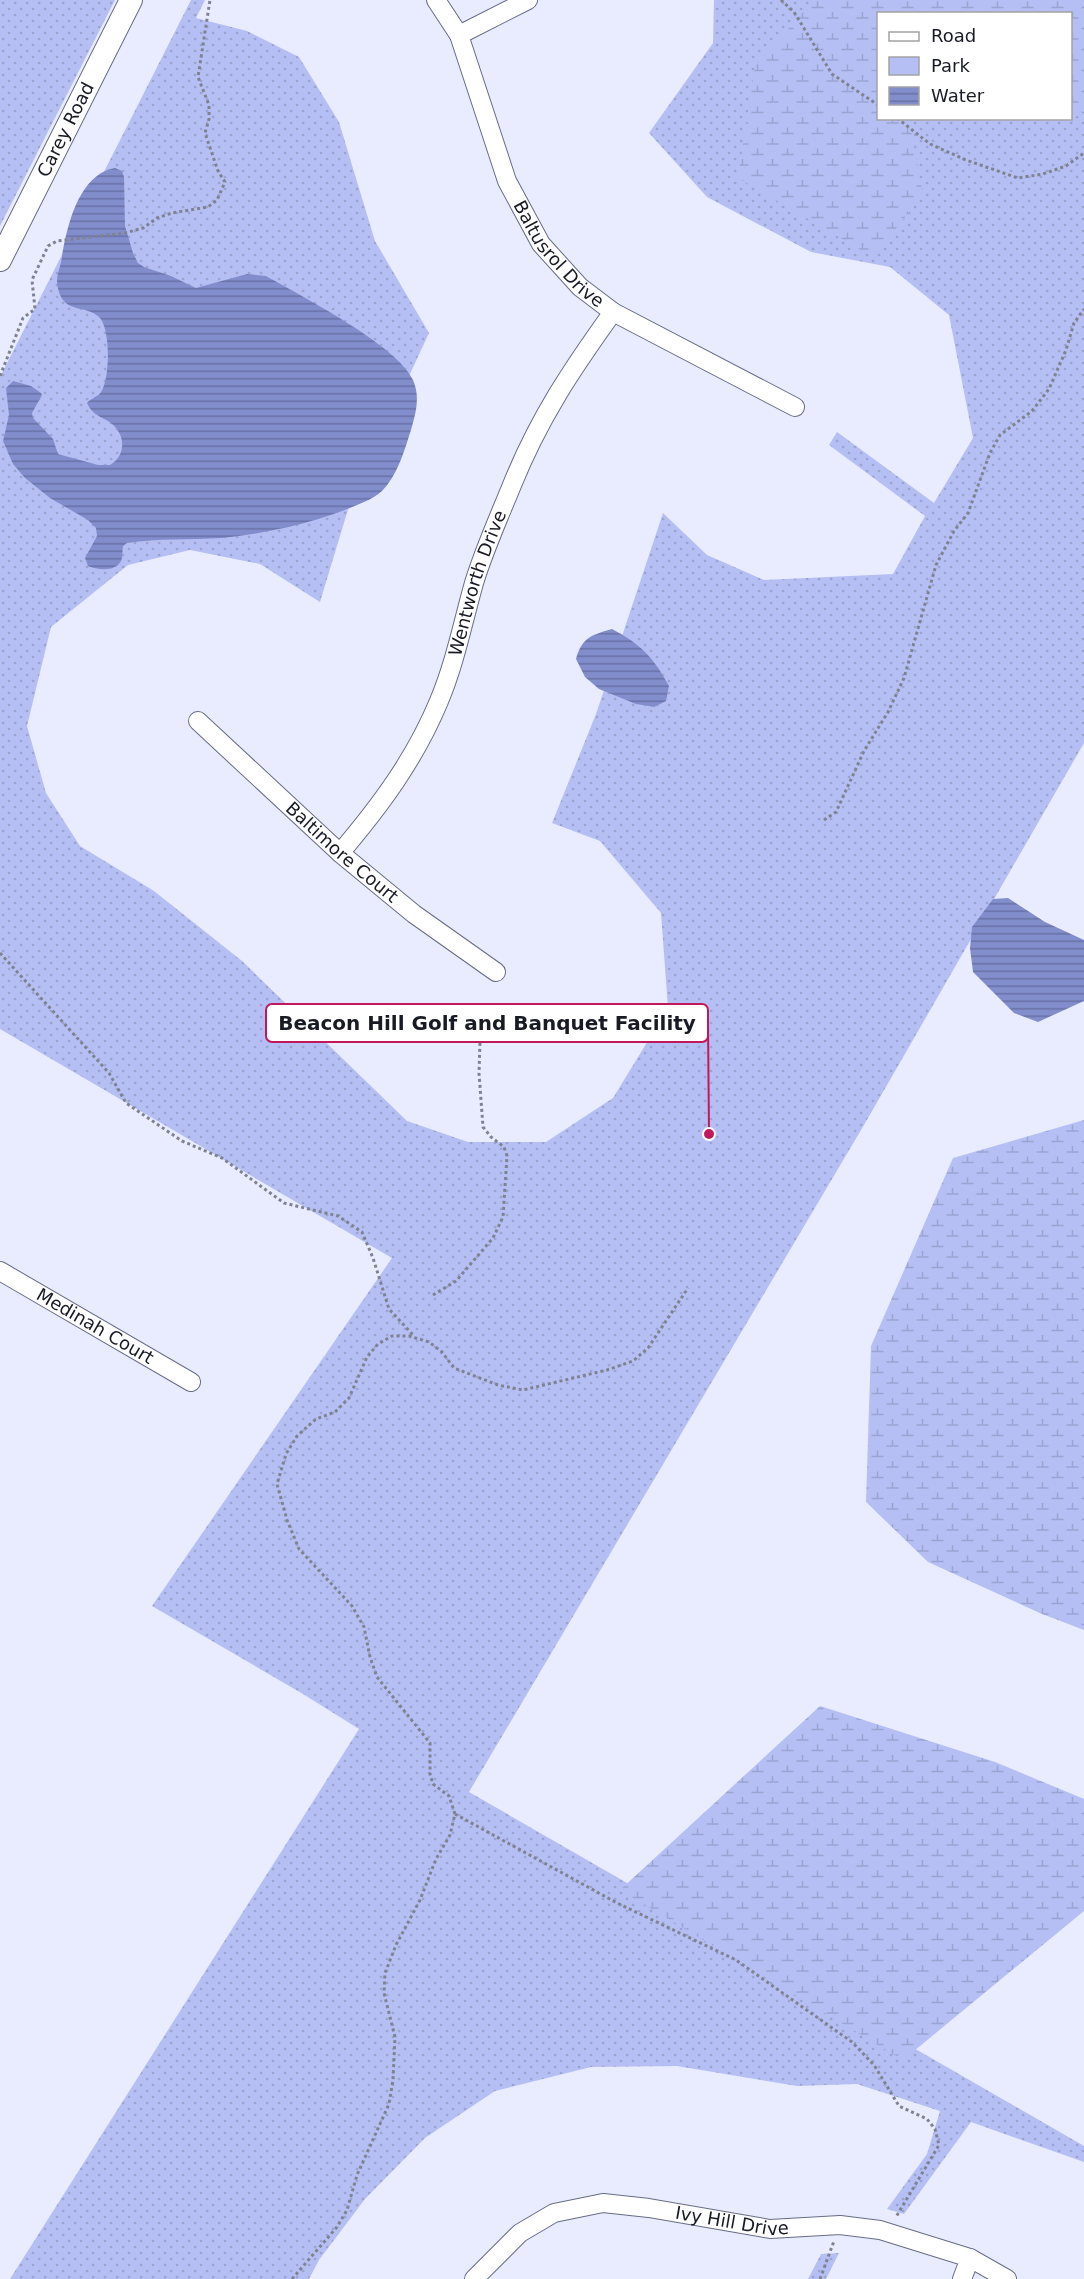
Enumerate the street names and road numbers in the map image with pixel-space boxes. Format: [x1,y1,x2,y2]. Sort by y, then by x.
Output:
street label: Carey Road [33,79,98,180]
street label: Baltusrol Drive [510,197,608,311]
street label: Wentworth Drive [444,507,510,658]
street label: Baltimore Court [282,797,403,907]
street label: Medinah Court [33,1284,158,1368]
street label: Ivy Hill Drive [674,2202,789,2239]

